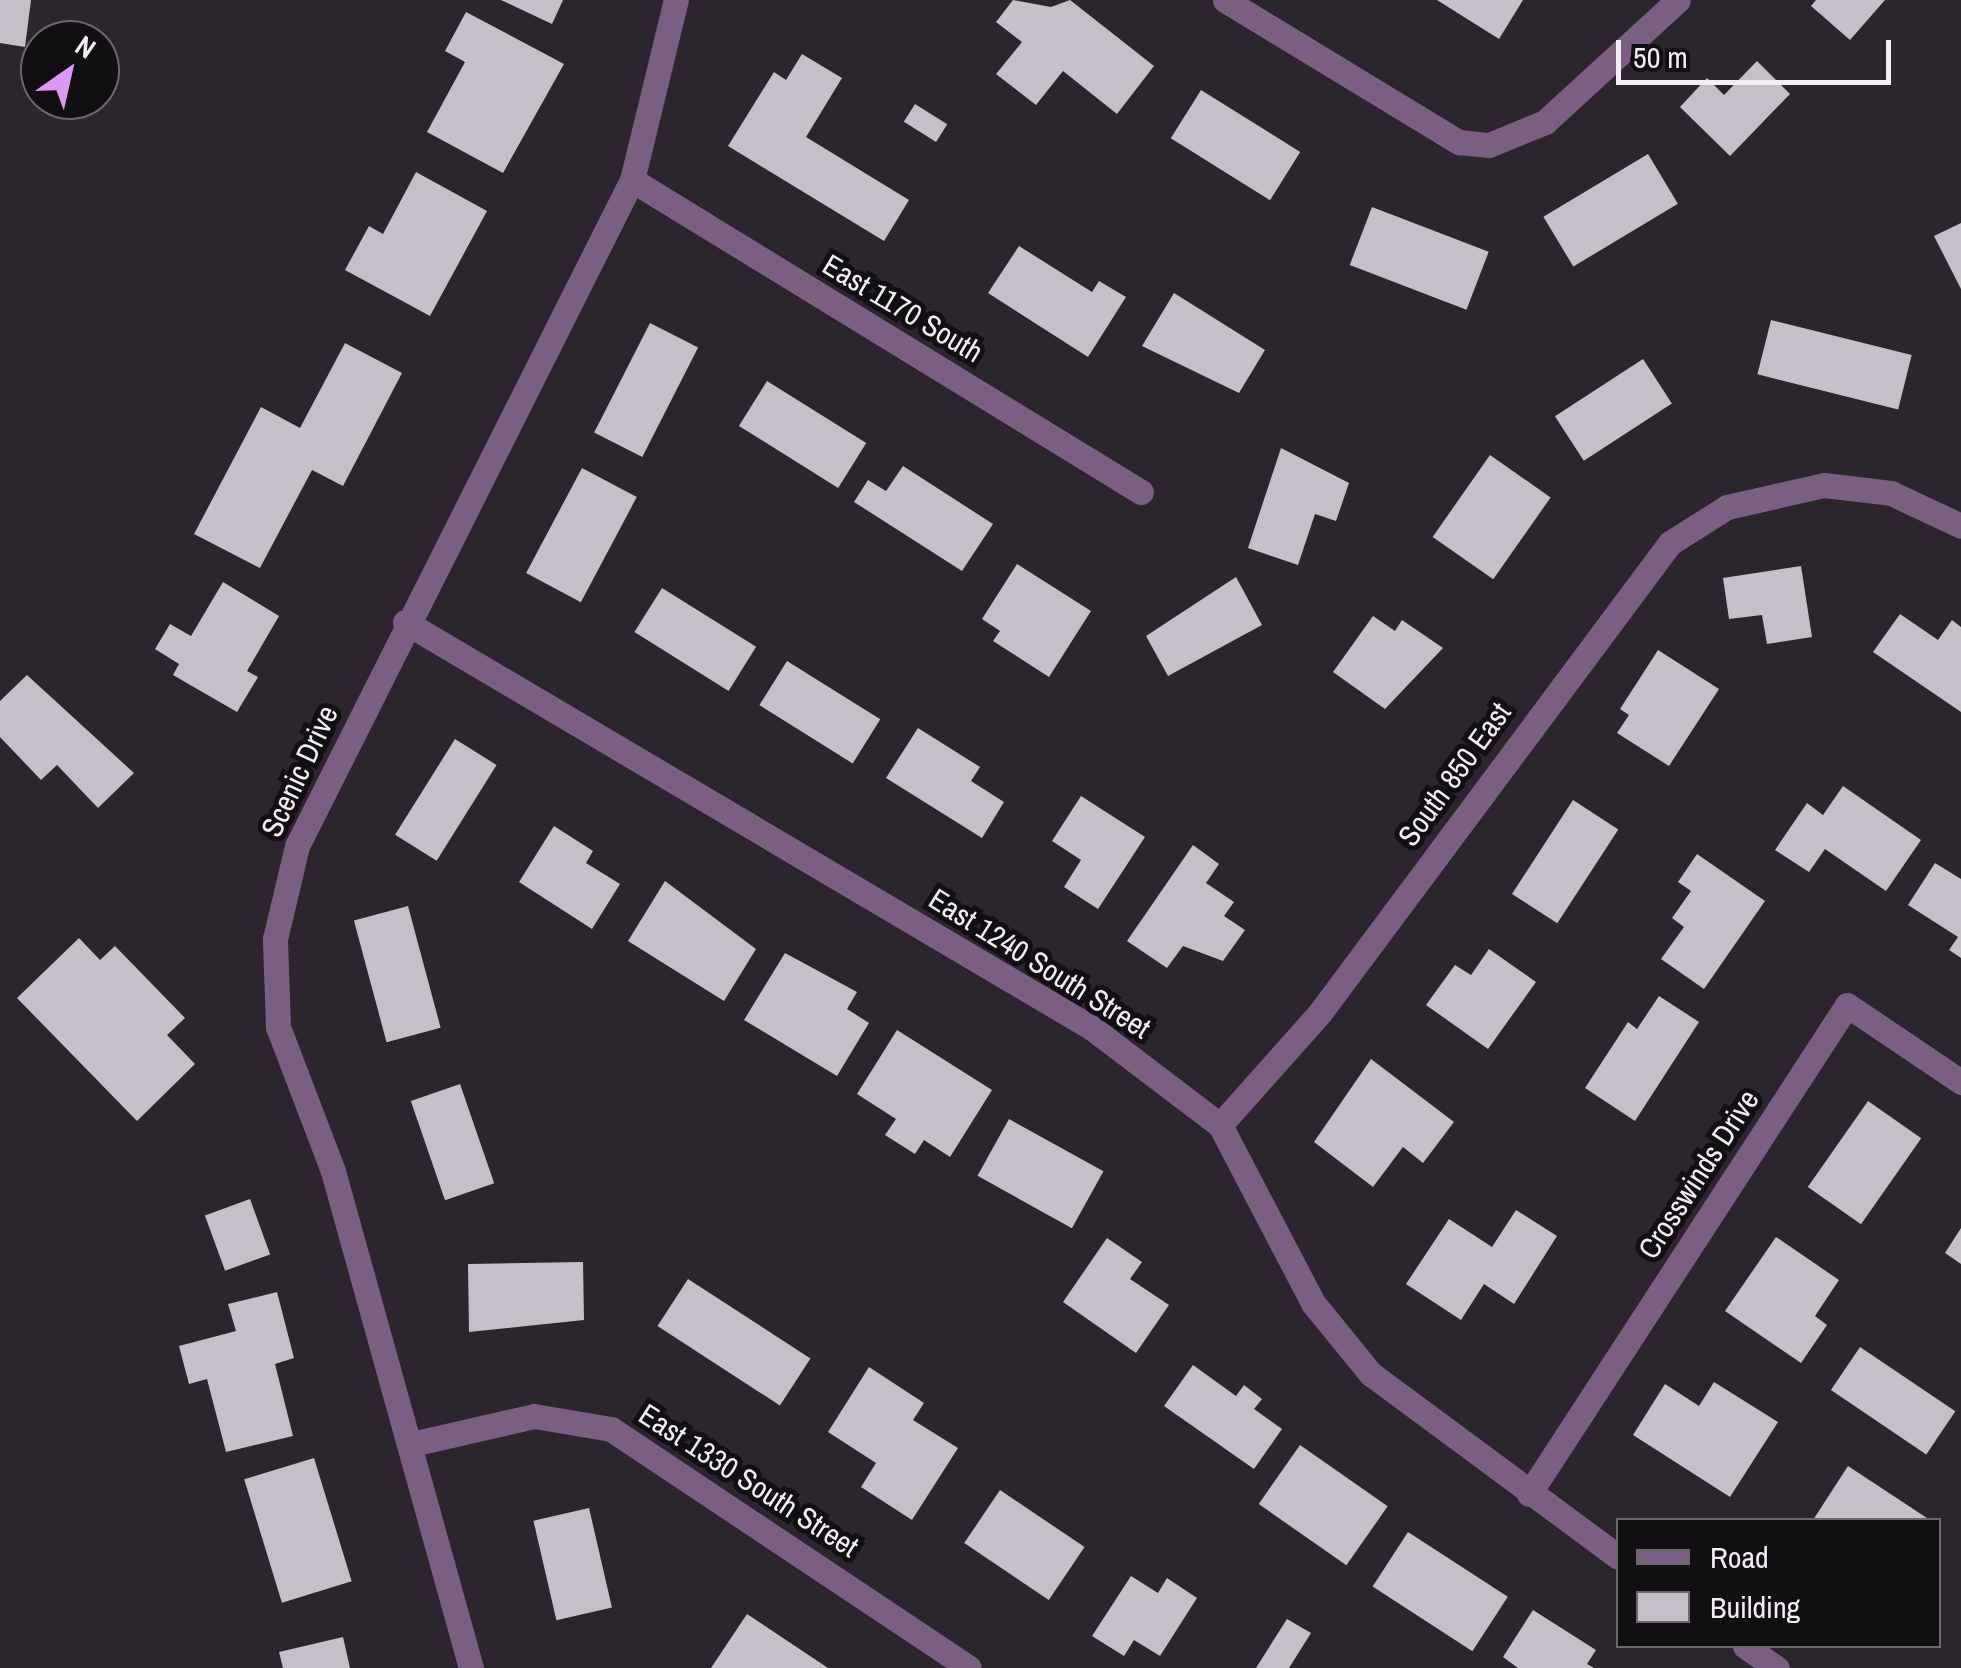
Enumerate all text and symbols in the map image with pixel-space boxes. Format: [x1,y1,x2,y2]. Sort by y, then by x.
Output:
north arrow [20,20,120,120]
scale bar [1621,20,1896,82]
text: N [68,26,103,67]
text: 50 m [1633,37,1688,77]
street label: East 1170 South [817,246,989,370]
street label: South 850 East [1390,695,1518,853]
street label: Scenic Drive [253,700,345,842]
street label: East 1240 South Street [923,880,1157,1046]
street label: Crosswinds Drive [1630,1083,1766,1265]
street label: East 1330 South Street [633,1396,865,1564]
legend [1616,1518,1941,1648]
text: Road [1710,1537,1769,1577]
text: Building [1710,1587,1800,1627]

